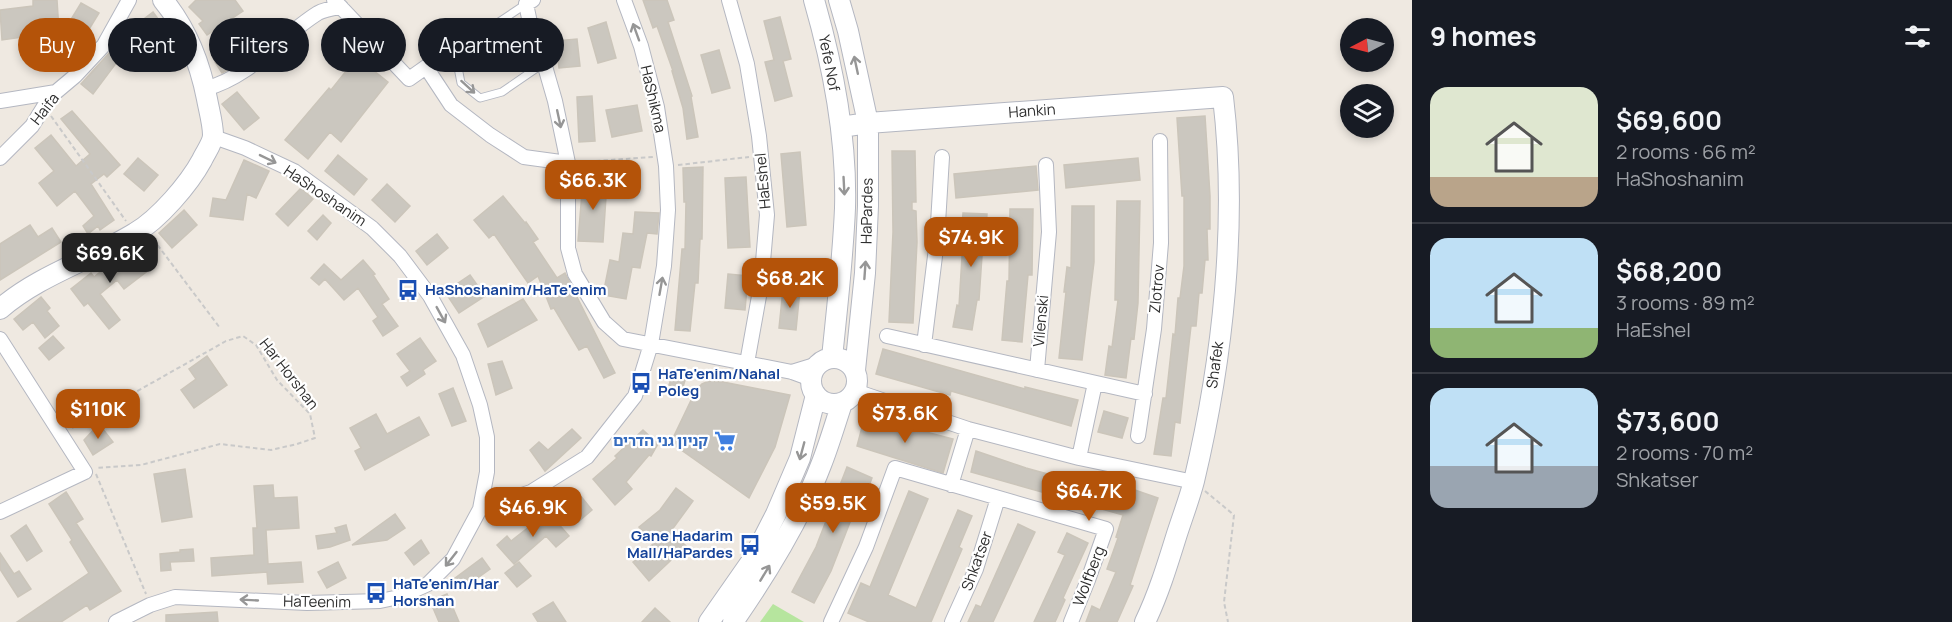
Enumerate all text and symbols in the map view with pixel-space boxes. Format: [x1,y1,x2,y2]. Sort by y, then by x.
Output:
chip: Buy [18,18,96,72]
chip: Rent [108,18,197,72]
chip: Filters [209,18,309,72]
chip: New [321,18,406,72]
chip: Apartment [418,18,564,72]
north arrow [1340,18,1394,72]
map controls [1340,18,1394,138]
text: 9 homes [1430,18,1537,54]
icon: filters [1901,20,1934,53]
one-way arrow [629,24,640,42]
street label: Yefe Nof [814,33,845,94]
one-way arrow [850,56,861,76]
street label: HaShikma [636,63,671,135]
one-way arrow [460,80,475,94]
button: layers [1340,84,1394,138]
street label: Haifa [25,88,64,129]
street label: Hankin [1008,98,1056,123]
text: $69,600 [1616,102,1722,138]
one-way arrow [554,109,565,129]
icon: home [1478,111,1550,183]
text: 2 rooms · 66 m² [1616,138,1756,165]
street label: HaEshel [750,152,775,210]
one-way arrow [258,153,276,165]
street label: HaShoshanim [280,160,371,231]
pin: $66.3K [544,160,642,211]
text: HaShoshanim [1616,165,1744,192]
text: $66.3K [559,166,627,193]
one-way arrow [838,175,849,195]
street label: HaPardes [855,177,878,244]
pin: $74.9K [922,217,1020,268]
text: $74.9K [938,223,1004,250]
pin: $69.6K [61,233,159,284]
text: $69.6K [76,239,144,266]
text: $68,200 [1616,253,1722,289]
pin: $68.2K [741,258,839,309]
one-way arrow [860,261,871,281]
icon: home [1478,262,1550,334]
street label: Zlotrov [1144,263,1169,314]
text: $68.2K [756,264,824,291]
one-way arrow [655,277,666,297]
bus stop icon: HaShoshanim/HaTe'enim [396,278,420,302]
place label: HaShoshanim/HaTe'enim [425,279,607,300]
text: 3 rooms · 89 m² [1616,289,1755,316]
street label: Vilenski [1028,294,1053,348]
one-way arrow [435,306,447,323]
text: HaEshel [1616,316,1691,343]
street label: Har Horshan [255,334,324,414]
street label: Shafek [1201,339,1228,390]
place label: HaTe'enim/Nahal Poleg [658,363,780,401]
bus stop icon: HaTe'enim/Nahal Poleg [629,371,653,395]
pin: $110K [56,389,140,440]
pin: $73.6K [856,393,954,444]
text: $110K [70,395,126,422]
text: $73.6K [872,399,938,426]
text: $73,600 [1616,403,1720,439]
icon: home [1478,412,1550,484]
supermarket icon: קניון גני הדרים [713,429,737,453]
place label: קניון גני הדרים [613,430,708,451]
text: 2 rooms · 70 m² [1616,439,1753,466]
one-way arrow [795,442,807,461]
text: Shkatser [1616,466,1699,493]
pin: $64.7K [1040,471,1138,522]
text: $64.7K [1056,477,1122,504]
pin: $59.5K [784,483,882,534]
pin: $46.9K [484,487,582,538]
text: $59.5K [799,489,867,516]
text: $46.9K [499,493,567,520]
place label: Gane Hadarim Mall/HaPardes [627,525,733,563]
street label: Shkatser [956,528,997,594]
bus stop icon: Gane Hadarim Mall/HaPardes [738,533,762,557]
street label: Wolfberg [1067,543,1110,609]
one-way arrow [445,551,458,567]
one-way arrow [760,565,772,582]
place label: HaTe'enim/Har Horshan [393,573,499,611]
bus stop icon: HaTe'enim/Har Horshan [364,581,388,605]
street label: HaTeenim [283,590,351,613]
one-way arrow [240,595,260,606]

